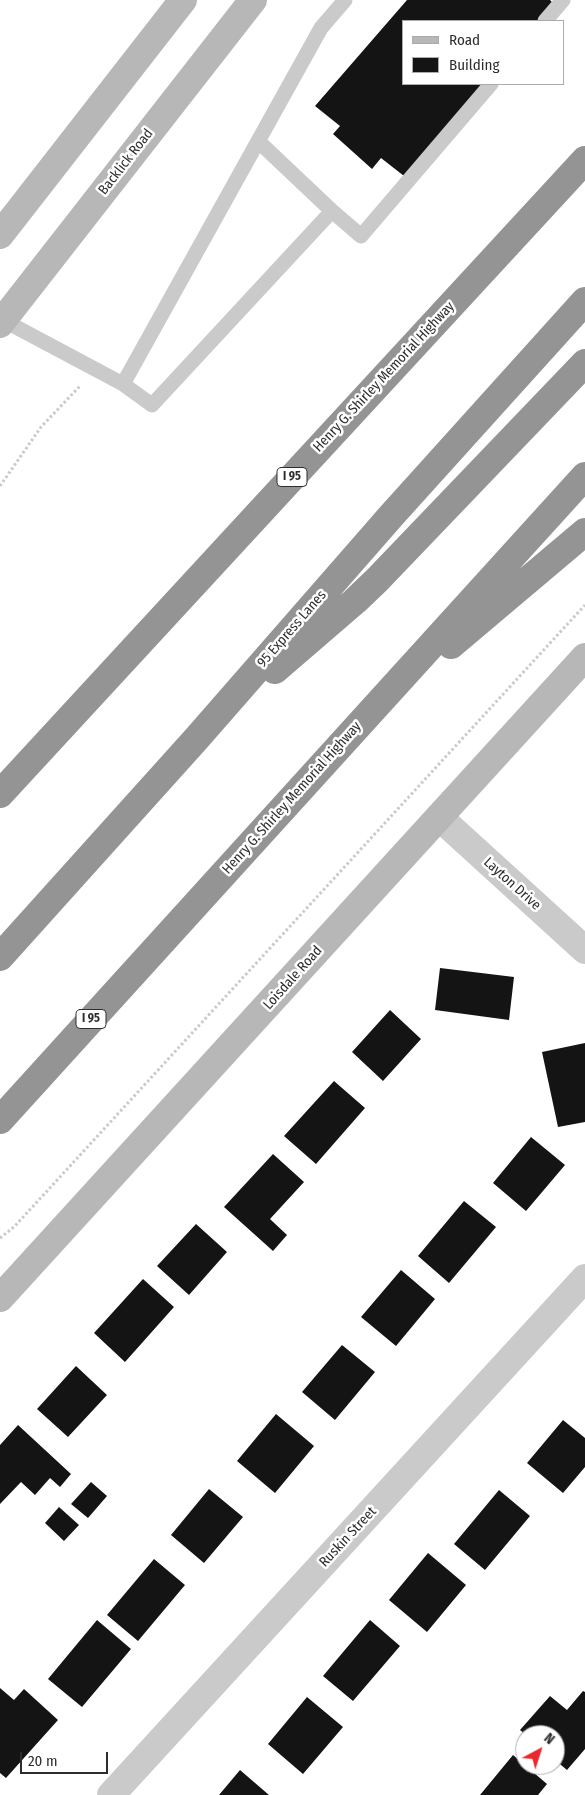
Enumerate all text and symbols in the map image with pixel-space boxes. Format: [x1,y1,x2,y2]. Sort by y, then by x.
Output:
legend [402,20,565,85]
text: Road [449,31,480,49]
text: Building [449,56,500,74]
street label: Backlick Road [95,126,157,198]
street label: Henry G. Shirley Memorial Highway [310,298,458,456]
road number: I 95 [277,468,307,487]
street label: 95 Express Lanes [254,587,330,671]
street label: Henry G. Shirley Memorial Highway [219,718,365,878]
street label: Layton Drive [480,854,544,914]
street label: Loisdale Road [260,943,326,1013]
road number: I 95 [76,1010,106,1028]
street label: Ruskin Street [316,1503,380,1571]
north arrow [515,1725,565,1775]
text: N [541,1730,558,1748]
scale bar [22,1742,110,1774]
text: 20 m [28,1752,58,1770]

